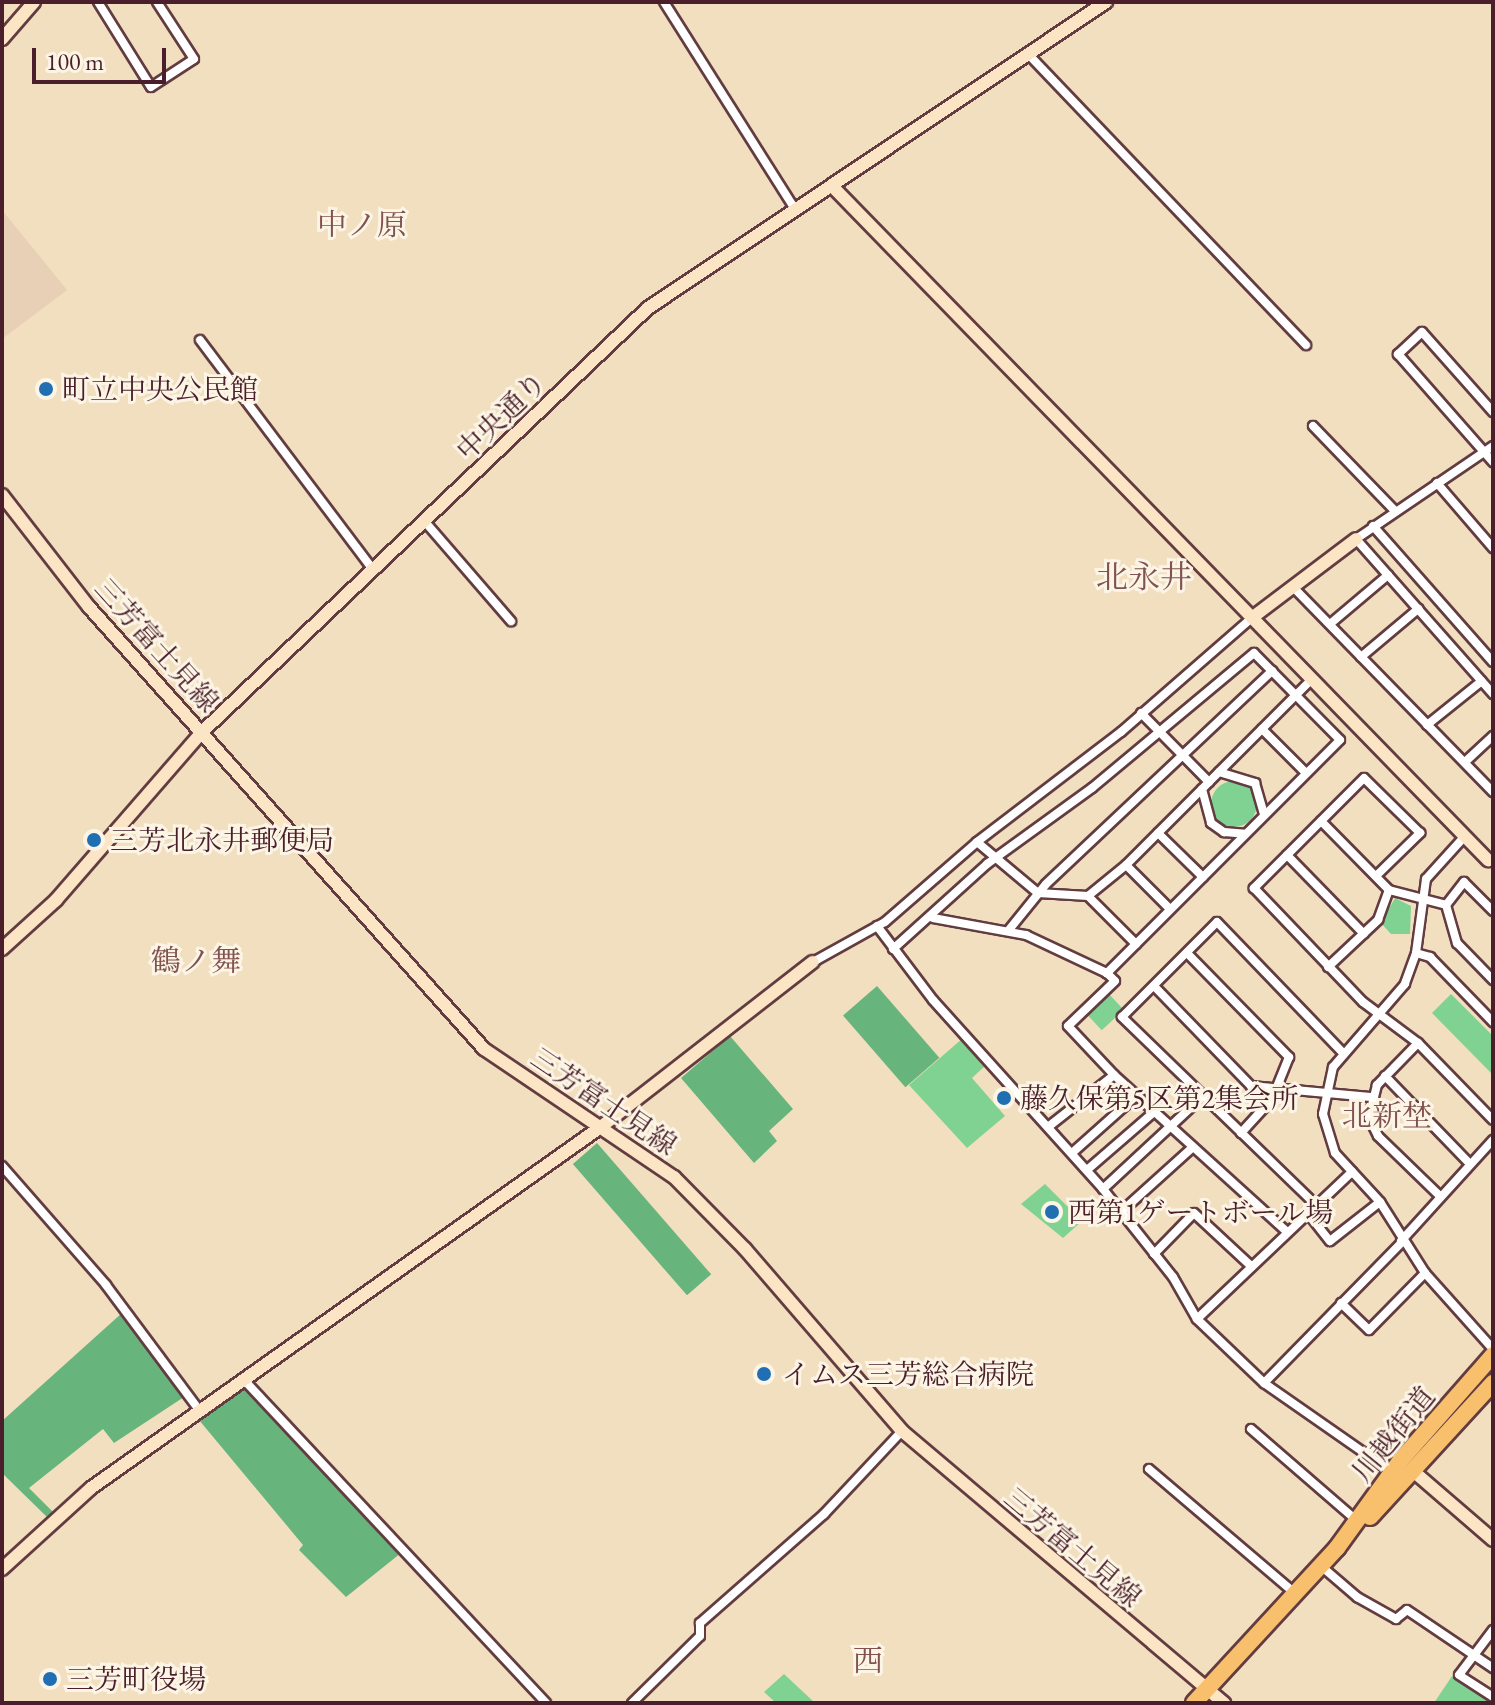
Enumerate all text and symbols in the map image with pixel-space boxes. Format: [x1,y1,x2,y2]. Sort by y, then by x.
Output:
scale bar [36,32,170,82]
text: 100 m [46,46,104,77]
district label: 中ノ原 [317,207,407,243]
street label: 中央通り [449,365,553,467]
place label: 町立中央公民館 [62,372,258,406]
marker: 町立中央公民館 [37,380,55,398]
district label: 北永井 [1096,558,1192,596]
street label: 三芳富士見線 [88,571,226,719]
place label: 三芳北永井郵便局 [110,823,334,857]
marker: 三芳北永井郵便局 [85,831,103,849]
district label: 鶴ノ舞 [151,943,241,979]
street label: 三芳富士見線 [525,1040,683,1162]
place label: 藤久保第5区第2集会所 [1020,1081,1299,1115]
marker: 藤久保第5区第2集会所 [995,1089,1013,1107]
district label: 北新埜 [1342,1098,1432,1134]
place label: 西第1ゲートボール場 [1068,1195,1333,1229]
marker: 西第1ゲートボール場 [1043,1203,1061,1221]
place label: イムス三芳総合病院 [782,1357,1034,1391]
marker: イムス三芳総合病院 [753,1363,775,1385]
street label: 川越街道 [1345,1380,1441,1488]
street label: 三芳富士見線 [998,1480,1148,1614]
district label: 西 [853,1643,883,1679]
place label: 三芳町役場 [66,1662,206,1696]
marker: 三芳町役場 [41,1670,59,1688]

